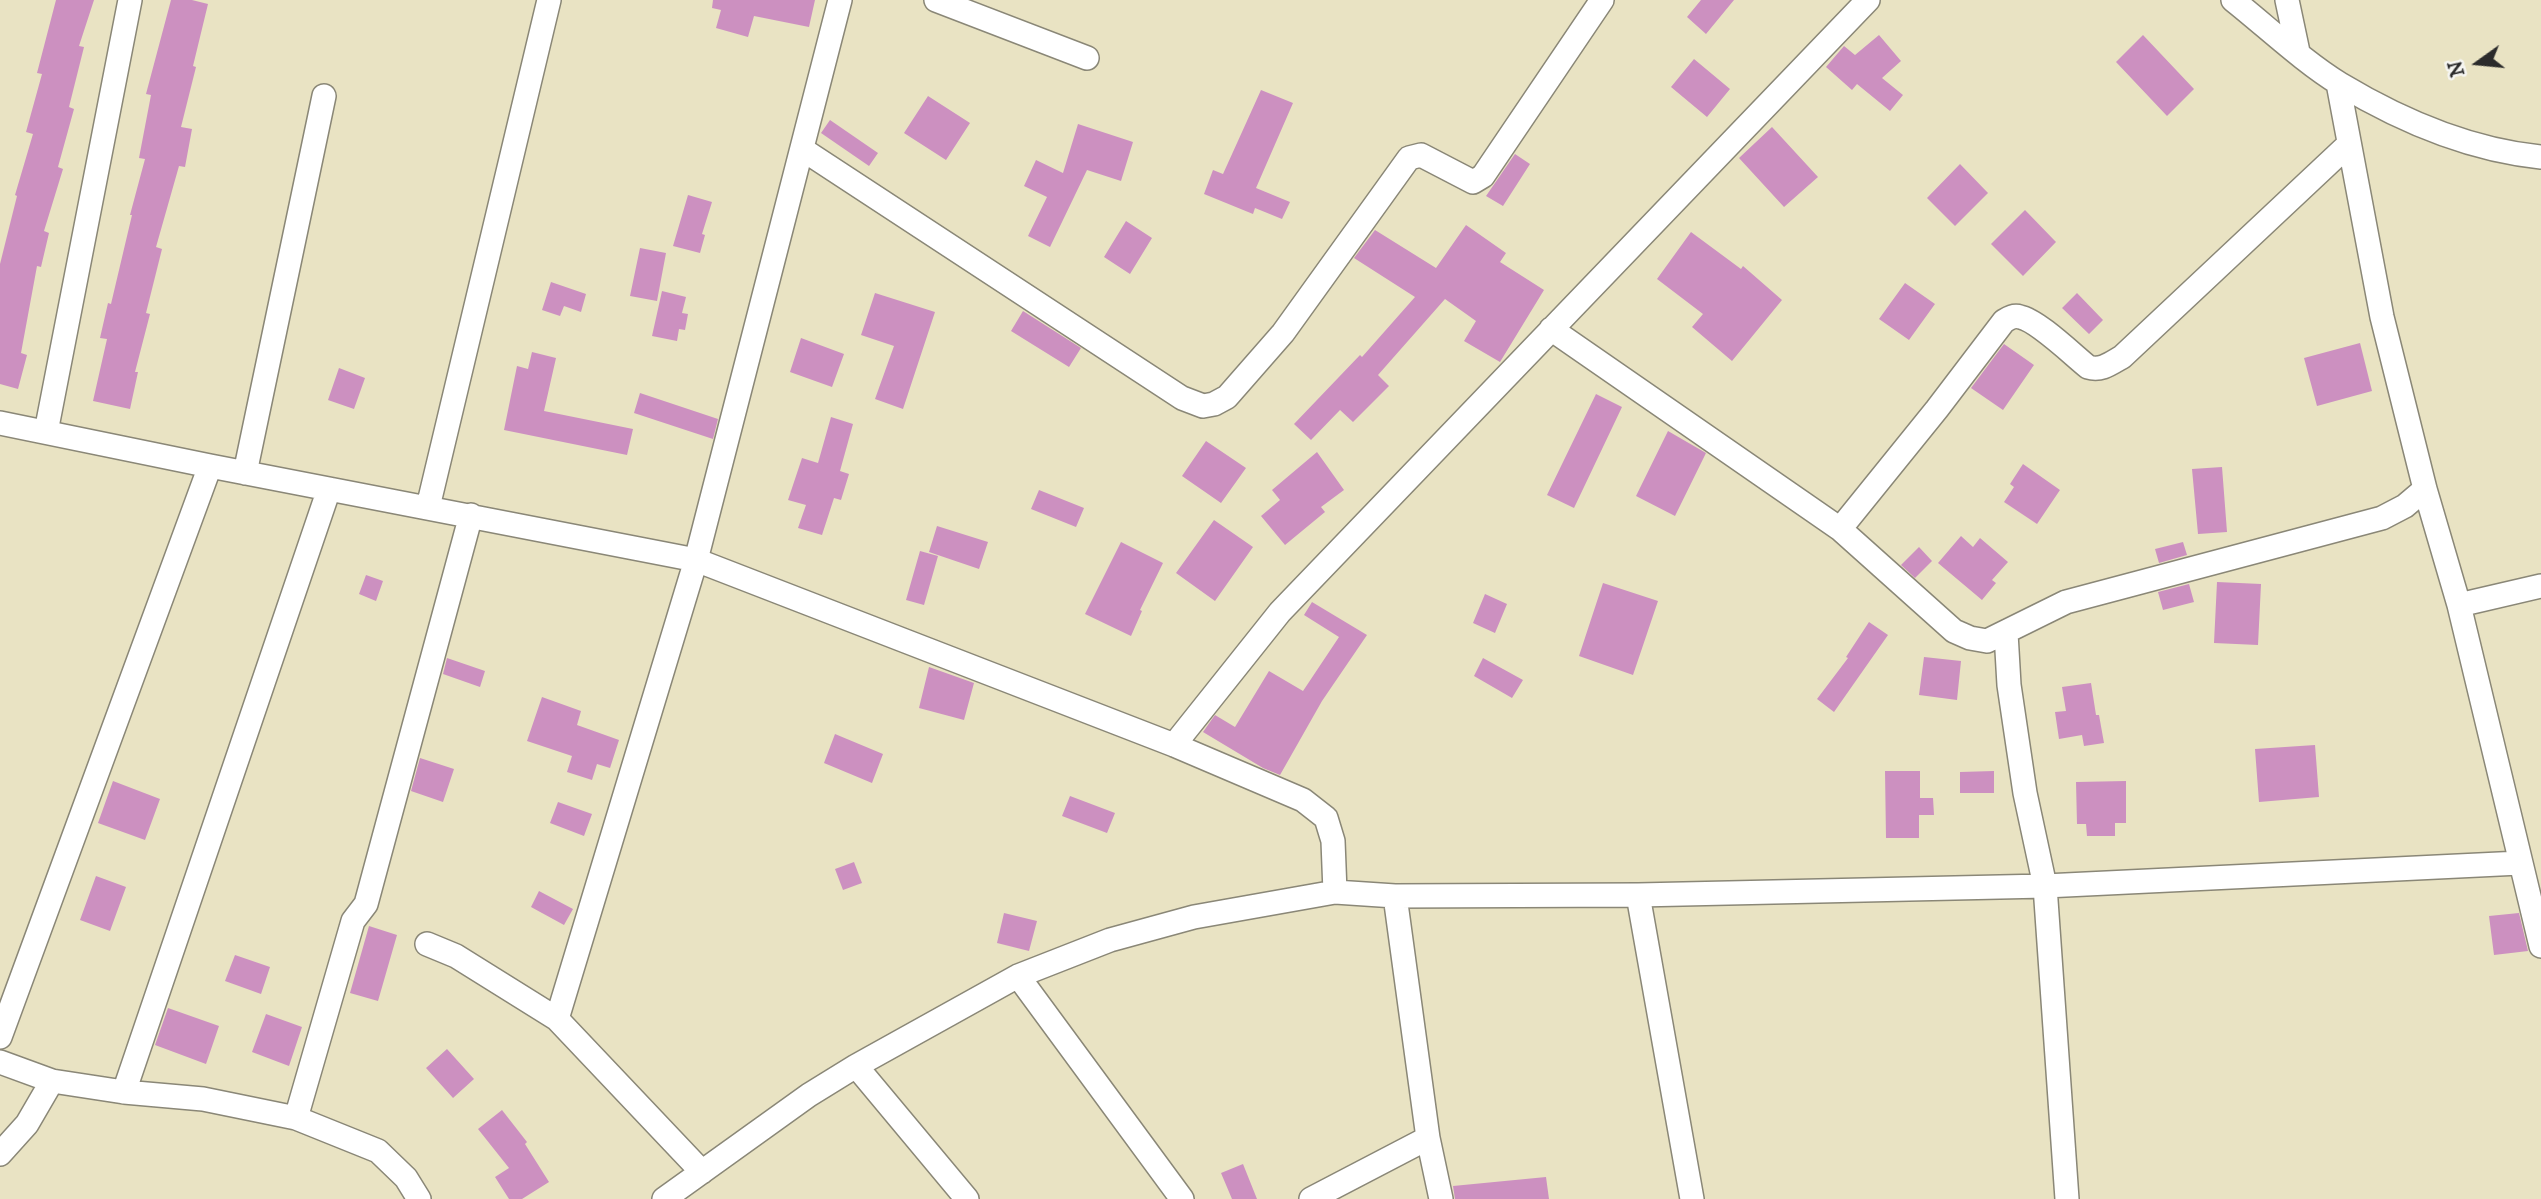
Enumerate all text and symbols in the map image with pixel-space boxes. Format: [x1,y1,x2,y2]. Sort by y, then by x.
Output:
north arrow [2443,28,2513,98]
text: N [2444,58,2470,79]

